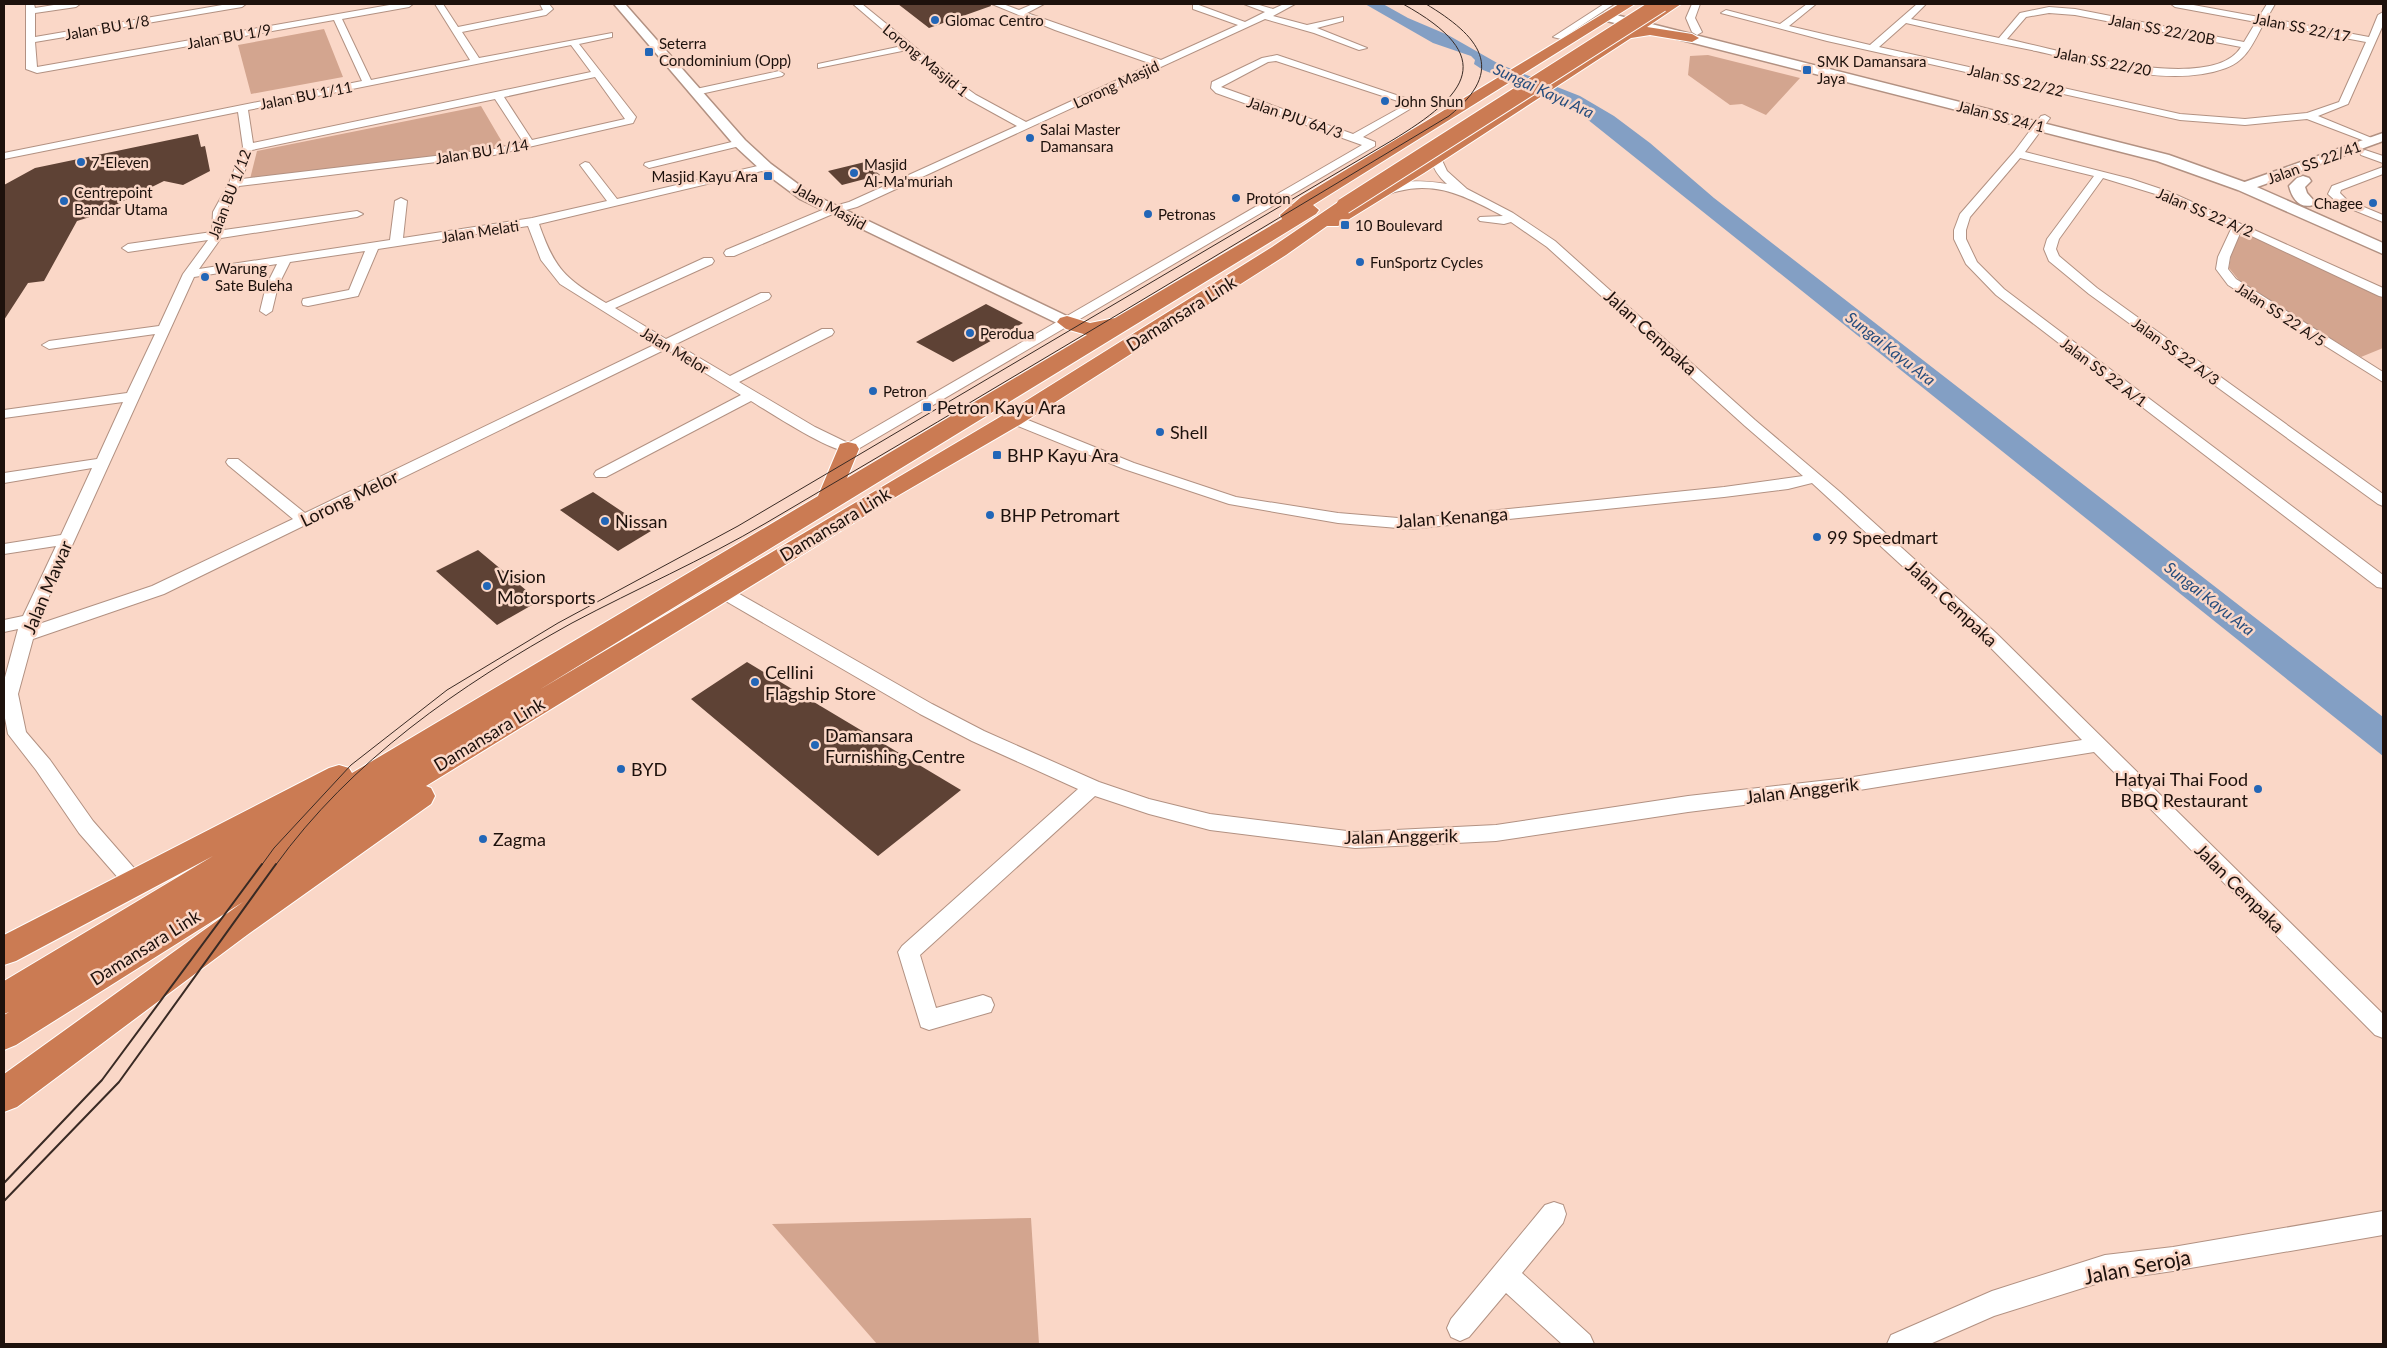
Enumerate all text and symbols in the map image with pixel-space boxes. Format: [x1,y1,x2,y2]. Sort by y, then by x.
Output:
street label: Jalan SS 22/17 [2252,9,2352,45]
street label: Jalan SS 22/20B [2107,10,2217,48]
street label: Jalan BU 1/8 [63,11,151,43]
place label: Glomac Centro [945,11,1044,29]
marker: Glomac Centro [929,14,941,26]
street label: Jalan BU 1/9 [185,20,273,52]
street label: Lorong Masjid 1 [879,20,973,100]
place label: Seterra Condominium (Opp) [659,34,791,69]
street label: Jalan SS 22/20 [2053,43,2153,79]
marker: Seterra Condominium (Opp) [643,46,655,58]
place label: SMK Damansara Jaya [1817,52,1926,87]
street label: Lorong Masjid [1070,56,1162,112]
water label: Sungai Kayu Ara [1491,58,1597,122]
street label: Jalan SS 22/22 [1966,60,2066,100]
marker: SMK Damansara Jaya [1801,64,1813,76]
street label: Jalan BU 1/11 [258,77,354,113]
street label: Jalan PJU 6A/3 [1245,92,1345,142]
place label: John Shun [1395,92,1463,110]
marker: John Shun [1379,95,1391,107]
street label: Jalan SS 24/1 [1955,96,2047,136]
place label: Salai Master Damansara [1040,120,1121,155]
marker: Salai Master Damansara [1024,132,1036,144]
street label: Jalan BU 1/14 [434,135,530,167]
street label: Jalan SS 22/41 [2265,137,2363,187]
street label: Jalan BU 1/12 [204,147,254,241]
place label: 7-Eleven [91,153,149,171]
place label: Masjid Al-Ma'muriah [864,155,953,190]
marker: 7-Eleven [75,156,87,168]
place label: Masjid Kayu Ara [651,167,758,185]
marker: Masjid Al-Ma'muriah [848,167,860,179]
marker: Masjid Kayu Ara [762,170,774,182]
street label: Jalan Masjid [791,179,869,233]
place label: Centrepoint Bandar Utama [74,183,168,218]
street label: Jalan SS 22 A/2 [2154,184,2256,240]
place label: Proton [1246,189,1291,207]
marker: Proton [1230,192,1242,204]
place label: Chagee [2314,194,2363,212]
marker: Centrepoint Bandar Utama [58,195,70,207]
marker: Chagee [2367,197,2379,209]
place label: Petronas [1158,205,1216,223]
marker: Petronas [1142,208,1154,220]
street label: Jalan Melati [440,216,520,246]
place label: 10 Boulevard [1355,216,1443,234]
marker: 10 Boulevard [1339,219,1351,231]
place label: FunSportz Cycles [1370,253,1483,271]
marker: FunSportz Cycles [1354,256,1366,268]
place label: Warung Sate Buleha [215,259,293,294]
street label: Damansara Link [1122,270,1241,356]
marker: Warung Sate Buleha [199,271,211,283]
street label: Jalan SS 22 A/5 [2233,278,2329,350]
street label: Jalan Cempaka [1600,285,1702,379]
water label: Sungai Kayu Ara [1842,307,1940,389]
street label: Jalan SS 22 A/3 [2129,313,2223,389]
street label: Jalan Melor [638,323,713,378]
place label: Perodua [980,324,1034,342]
marker: Perodua [964,327,976,339]
street label: Jalan SS 22 A/1 [2057,334,2151,410]
place label: Petron [883,382,927,400]
marker: Petron [867,385,879,397]
place label: Petron Kayu Ara [937,396,1066,418]
marker: Petron Kayu Ara [921,401,933,413]
place label: Shell [1170,421,1208,443]
marker: Shell [1154,426,1166,438]
place label: BHP Kayu Ara [1007,444,1119,466]
marker: BHP Kayu Ara [991,449,1003,461]
street label: Lorong Melor [296,465,402,531]
street label: Damansara Link [775,482,895,566]
street label: Jalan Kenanga [1395,502,1509,532]
place label: BHP Petromart [1000,504,1120,526]
marker: BHP Petromart [984,509,996,521]
place label: Nissan [615,510,668,532]
marker: Nissan [599,515,611,527]
place label: 99 Speedmart [1827,526,1939,548]
marker: 99 Speedmart [1811,531,1823,543]
street label: Jalan Mawar [18,537,77,637]
street label: Jalan Cempaka [1902,555,2002,651]
water label: Sungai Kayu Ara [2161,557,2259,639]
place label: Vision Motorsports [497,565,596,608]
marker: Vision Motorsports [481,580,493,592]
place label: Cellini Flagship Store [765,661,876,704]
marker: Cellini Flagship Store [749,676,761,688]
street label: Damansara Link [429,692,549,776]
place label: Damansara Furnishing Centre [825,724,965,767]
marker: Damansara Furnishing Centre [809,739,821,751]
place label: BYD [631,758,667,780]
marker: BYD [615,763,627,775]
place label: Hatyai Thai Food BBQ Restaurant [2115,768,2249,811]
street label: Jalan Anggerik [1744,772,1861,808]
marker: Hatyai Thai Food BBQ Restaurant [2252,783,2264,795]
street label: Jalan Anggerik [1344,824,1459,848]
place label: Zagma [493,828,546,850]
marker: Zagma [477,833,489,845]
street label: Jalan Cempaka [2191,839,2289,937]
street label: Damansara Link [86,904,205,990]
street label: Jalan Seroja [2081,1243,2193,1289]

